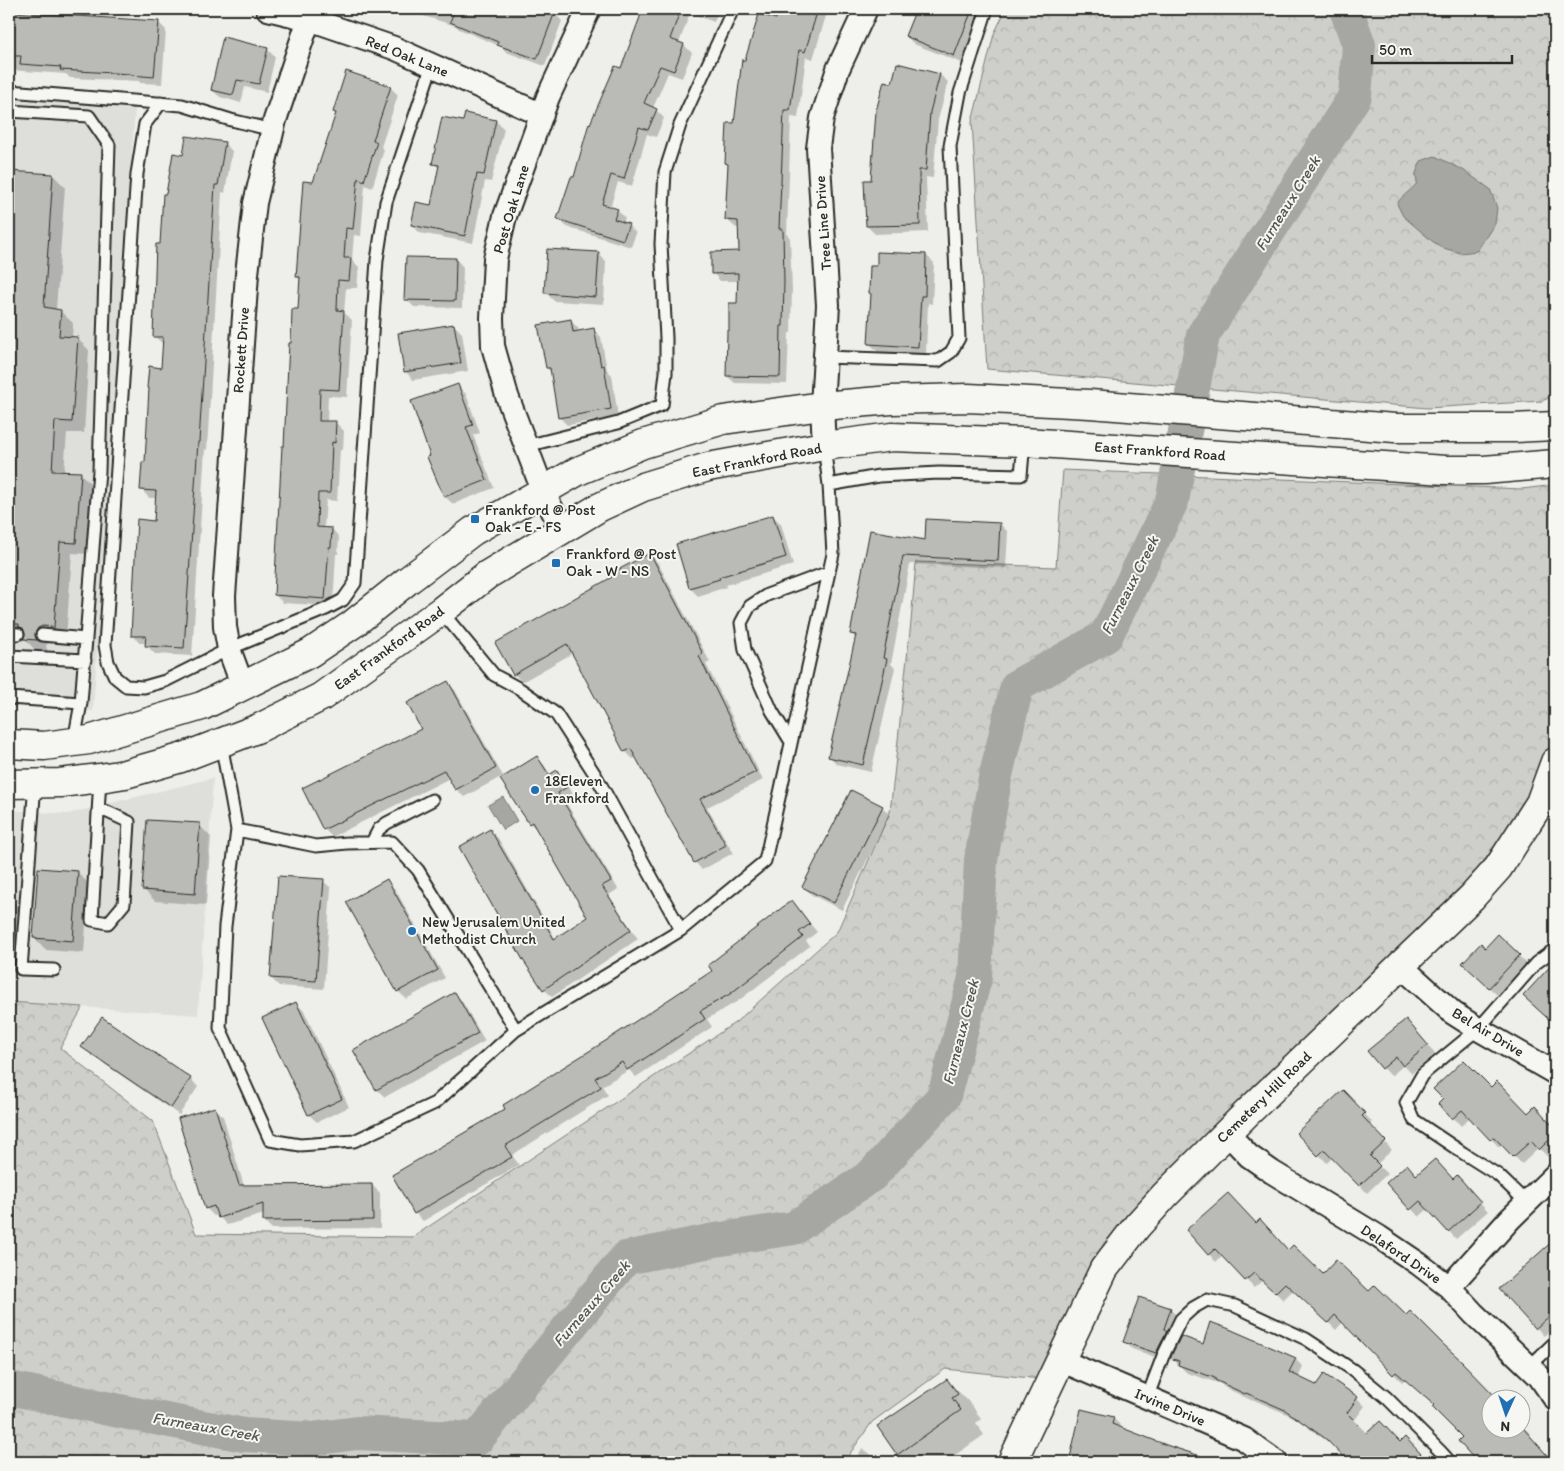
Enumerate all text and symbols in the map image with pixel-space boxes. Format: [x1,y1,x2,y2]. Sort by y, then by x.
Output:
street label: Red Oak Lane [363,31,451,81]
scale bar [1372,32,1512,64]
text: 50 m [1379,41,1412,59]
water label: Furneaux Creek [1251,152,1325,254]
street label: Post Oak Lane [489,162,533,256]
street label: Tree Line Drive [811,175,835,271]
street label: Rockett Drive [229,306,253,394]
street label: East Frankford Road [1094,437,1226,465]
street label: East Frankford Road [691,439,823,481]
place label: Frankford @ Post Oak - E - FS [485,501,596,536]
marker: Frankford @ Post Oak - E - FS [469,513,481,525]
water label: Furneaux Creek [1096,532,1163,638]
place label: Frankford @ Post Oak - W - NS [566,545,677,580]
marker: Frankford @ Post Oak - W - NS [550,557,562,569]
street label: East Frankford Road [330,602,448,694]
place label: 18Eleven Frankford [545,772,609,807]
marker: 18Eleven Frankford [529,784,541,796]
place label: New Jerusalem United Methodist Church [422,913,565,948]
marker: New Jerusalem United Methodist Church [406,925,418,937]
water label: Furneaux Creek [938,977,983,1087]
street label: Bel Air Drive [1449,1003,1527,1061]
street label: Cemetery Hill Road [1213,1047,1316,1147]
street label: Delaford Drive [1357,1221,1445,1287]
water label: Furneaux Creek [549,1256,635,1350]
street label: Irvine Drive [1132,1384,1208,1430]
north arrow [1482,1388,1532,1438]
water label: Furneaux Creek [151,1408,262,1445]
text: N [1500,1418,1511,1435]

